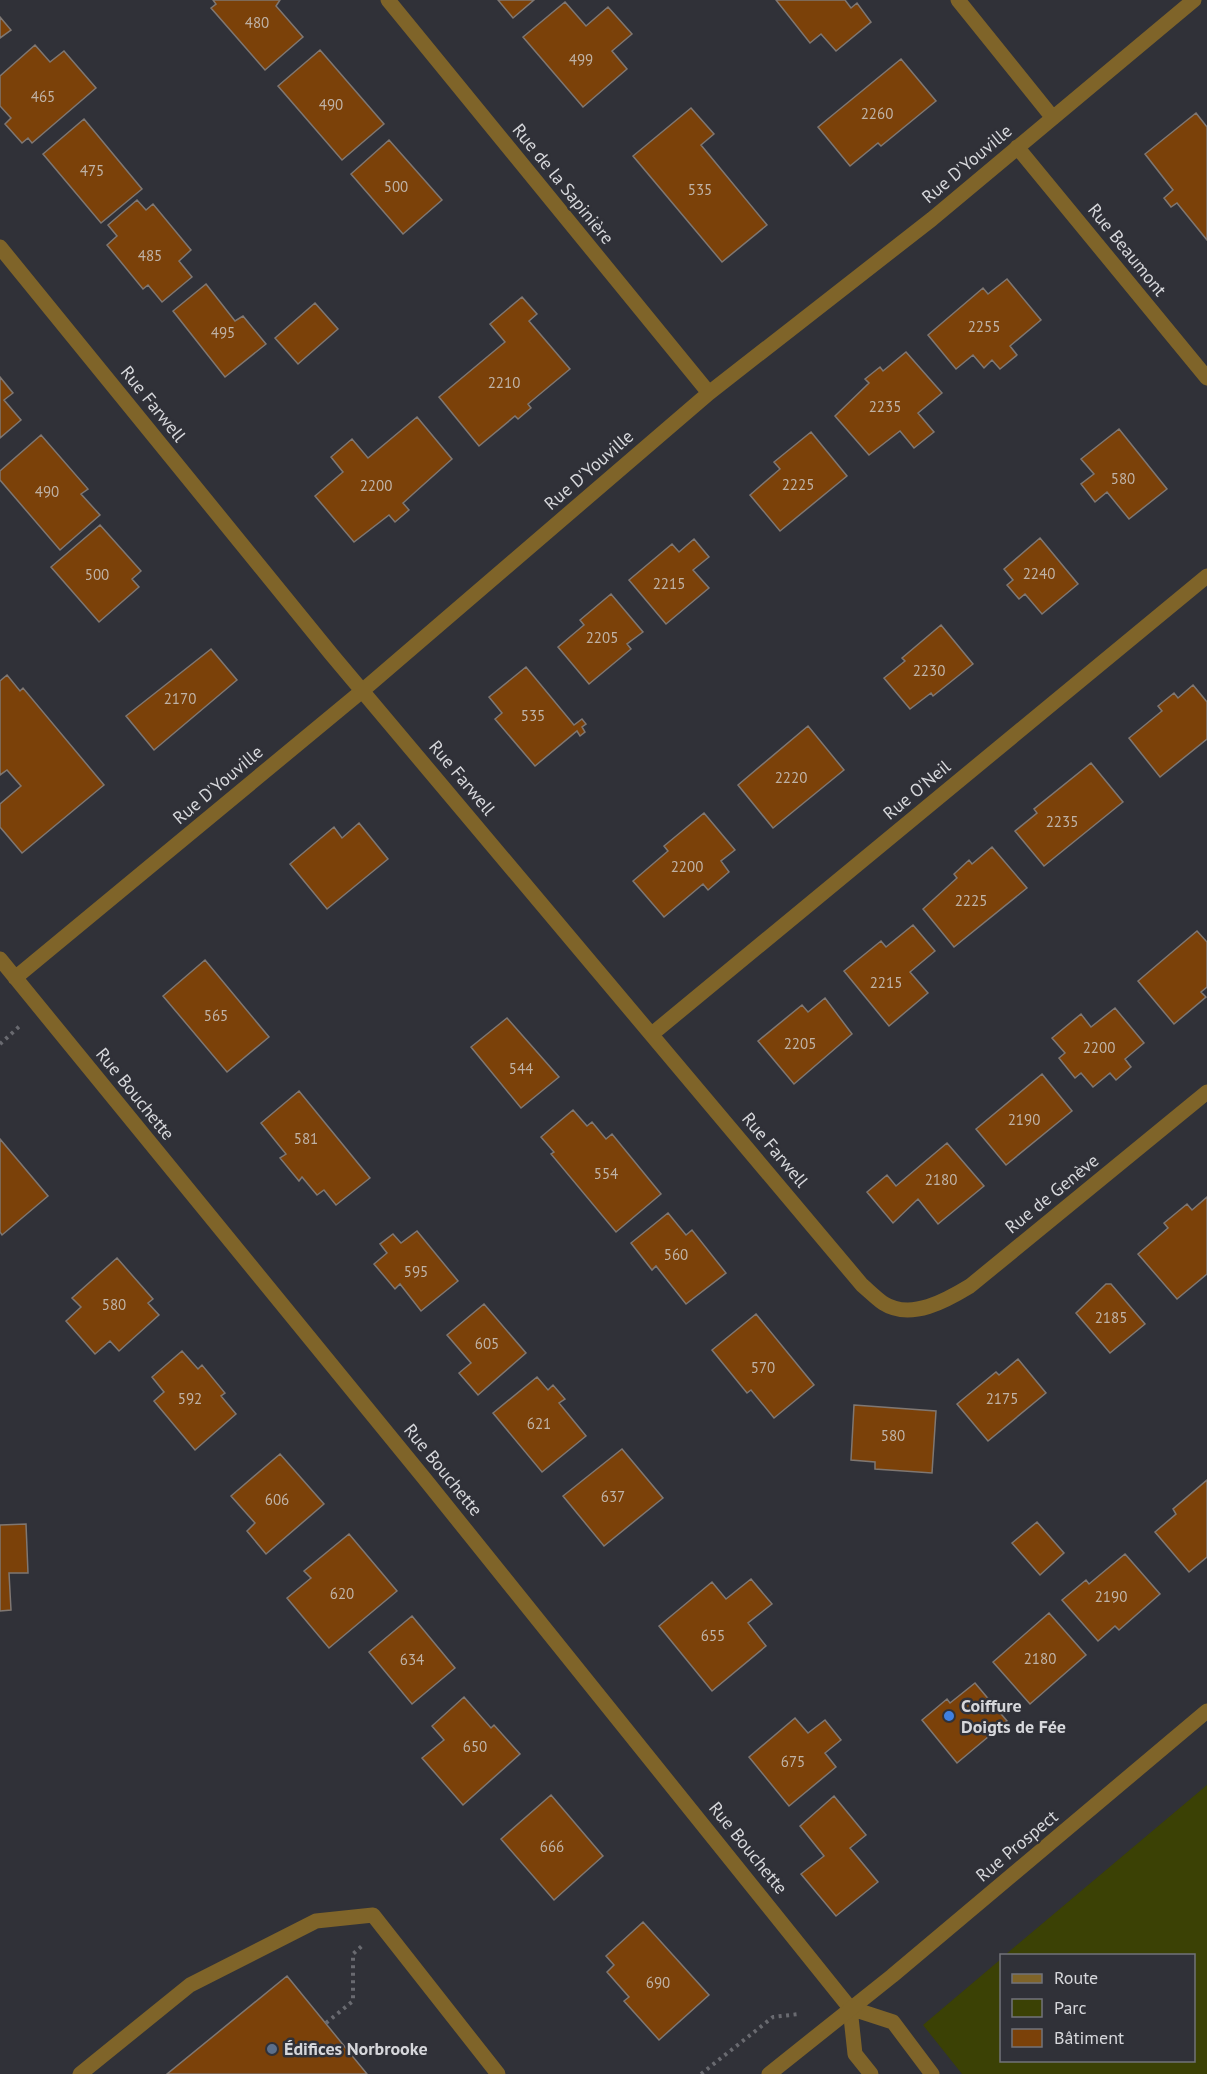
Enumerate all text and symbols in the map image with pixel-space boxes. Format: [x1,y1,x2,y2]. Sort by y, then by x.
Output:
house number: 480 [245,13,269,32]
house number: 499 [569,50,593,69]
house number: 465 [31,87,55,106]
house number: 490 [319,95,343,114]
house number: 2260 [861,104,893,123]
street label: Rue de la Sapinière [508,119,619,249]
street label: Rue D'Youville [917,119,1017,208]
house number: 475 [80,161,104,180]
house number: 500 [384,177,408,196]
house number: 535 [688,180,712,199]
street label: Rue Beaumont [1083,199,1172,301]
house number: 485 [138,246,162,265]
house number: 2255 [968,317,1000,336]
house number: 495 [211,323,235,342]
street label: Rue Farwell [116,361,191,447]
house number: 2210 [488,373,520,392]
house number: 2235 [869,397,901,416]
street label: Rue D'Youville [539,425,638,515]
house number: 580 [1111,469,1135,488]
house number: 2225 [782,475,814,494]
house number: 2200 [360,476,392,495]
house number: 490 [35,482,59,501]
house number: 2240 [1023,564,1055,583]
house number: 500 [85,565,109,584]
house number: 2215 [653,574,685,593]
house number: 2205 [586,628,618,647]
house number: 2230 [913,661,945,680]
house number: 2170 [164,689,196,708]
house number: 535 [521,706,545,725]
street label: Rue Farwell [424,735,501,821]
street label: Rue D'Youville [168,740,268,829]
street label: Rue O'Neil [878,754,956,824]
house number: 2220 [775,768,807,787]
house number: 2235 [1046,812,1078,831]
house number: 2200 [671,857,703,876]
house number: 2225 [955,891,987,910]
house number: 2215 [870,973,902,992]
house number: 565 [204,1006,228,1025]
house number: 2205 [784,1034,816,1053]
house number: 2200 [1083,1038,1115,1057]
street label: Rue Bouchette [91,1043,180,1145]
house number: 544 [509,1059,533,1078]
street label: Rue Farwell [737,1107,814,1193]
house number: 2190 [1008,1110,1040,1129]
house number: 581 [294,1129,318,1148]
street label: Rue de Genève [1000,1149,1103,1238]
house number: 554 [594,1164,618,1183]
house number: 2180 [925,1170,957,1189]
house number: 560 [664,1245,688,1264]
house number: 595 [404,1262,428,1281]
house number: 580 [102,1295,126,1314]
house number: 2185 [1095,1308,1127,1327]
house number: 605 [475,1334,499,1353]
house number: 570 [751,1358,775,1377]
house number: 592 [178,1389,202,1408]
house number: 2175 [986,1389,1018,1408]
house number: 621 [527,1414,551,1433]
street label: Rue Bouchette [399,1419,488,1521]
house number: 580 [881,1426,905,1445]
house number: 637 [601,1487,625,1506]
house number: 606 [265,1490,289,1509]
house number: 620 [330,1584,354,1603]
house number: 2190 [1095,1587,1127,1606]
house number: 655 [701,1626,725,1645]
house number: 2180 [1024,1649,1056,1668]
house number: 634 [400,1650,424,1669]
place label: Coiffure Doigts de Fée [961,1694,1066,1738]
marker: Coiffure Doigts de Fée [942,1709,956,1723]
house number: 650 [463,1737,487,1756]
house number: 675 [781,1752,805,1771]
street label: Rue Bouchette [704,1797,793,1899]
street label: Rue Prospect [971,1805,1062,1887]
house number: 666 [540,1837,564,1856]
legend [1000,1954,1195,2062]
text: Route [1054,1966,1098,1989]
house number: 690 [646,1973,670,1992]
text: Parc [1054,1996,1087,2019]
text: Bâtiment [1054,2026,1124,2049]
place label: Édifices Norbrooke [284,2037,428,2060]
marker: Édifices Norbrooke [265,2042,279,2056]

